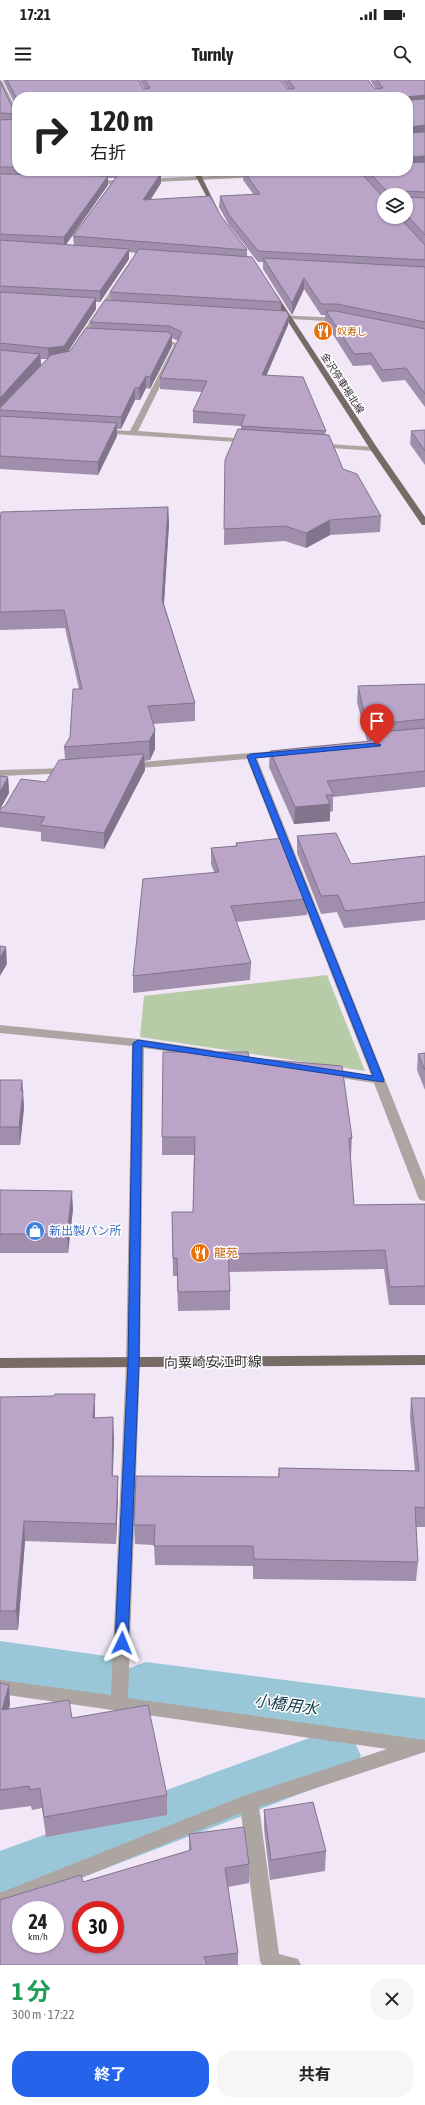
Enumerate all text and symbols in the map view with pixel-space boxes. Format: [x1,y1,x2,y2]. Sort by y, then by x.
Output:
text: 17:21 [20,6,51,23]
icon: menu [12,43,34,65]
icon: search [391,43,413,65]
text: Turnly [192,44,233,65]
text: 120 m [90,105,153,137]
icon: right [24,108,76,160]
text: 右折 [90,142,126,163]
map controls [377,188,413,224]
button: layers [377,188,413,224]
restaurant icon: 奴寿し [312,320,334,342]
place label: 奴寿し [337,326,367,337]
street label: 金沢停車場北線 [319,351,366,416]
pin [360,704,394,745]
icon: arrive [366,710,388,732]
shop icon: 新出製パン所 [24,1220,46,1242]
place label: 新出製パン所 [49,1224,122,1238]
restaurant icon: 龍苑 [189,1242,211,1264]
place label: 龍苑 [214,1246,238,1260]
street label: 向粟崎安江町線 [164,1353,262,1371]
position arrow [101,1622,143,1664]
water label: 小橋用水 [253,1691,321,1718]
speed limit sign: 30 [72,1901,124,1953]
text: 24 [29,1910,47,1933]
text: km/h [28,1931,48,1942]
text: 1 分 [12,1978,51,2005]
button: close [371,1978,413,2020]
text: 300 m · 17:22 [12,2007,75,2022]
button: 終了 [12,2051,209,2097]
button: 共有 [217,2051,413,2097]

